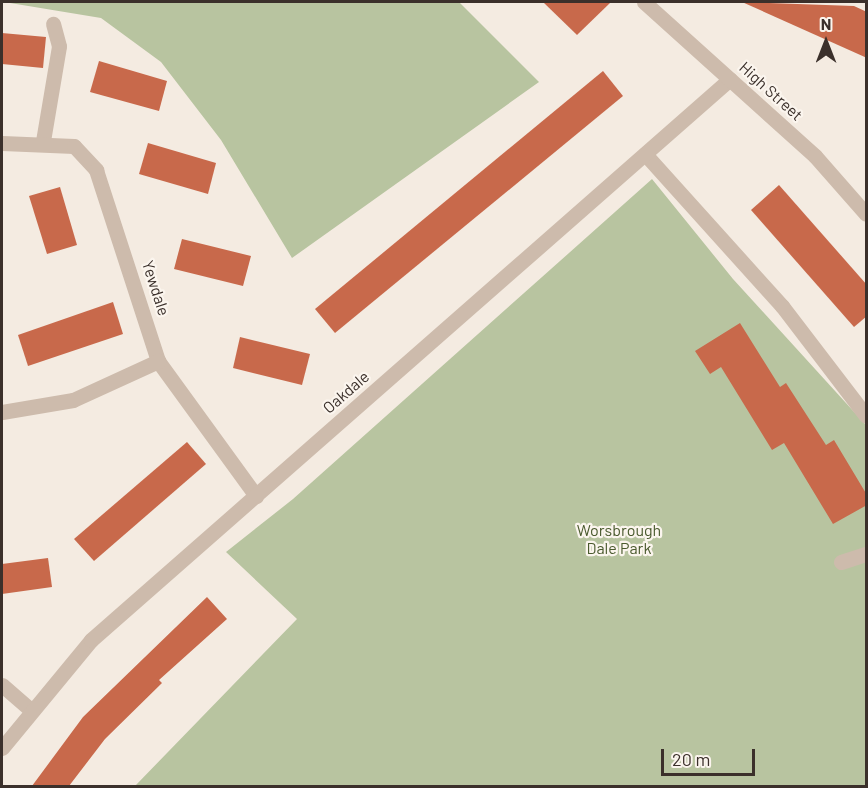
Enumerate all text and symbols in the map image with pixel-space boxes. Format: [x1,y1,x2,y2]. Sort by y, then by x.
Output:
north arrow [796,12,856,72]
text: N [821,14,831,33]
street label: High Street [735,58,807,124]
street label: Yewdale [138,258,174,318]
street label: Oakdale [319,367,373,417]
park label: Worsbrough Dale Park [577,520,661,558]
scale bar [664,737,758,775]
text: 20 m [672,748,710,770]

